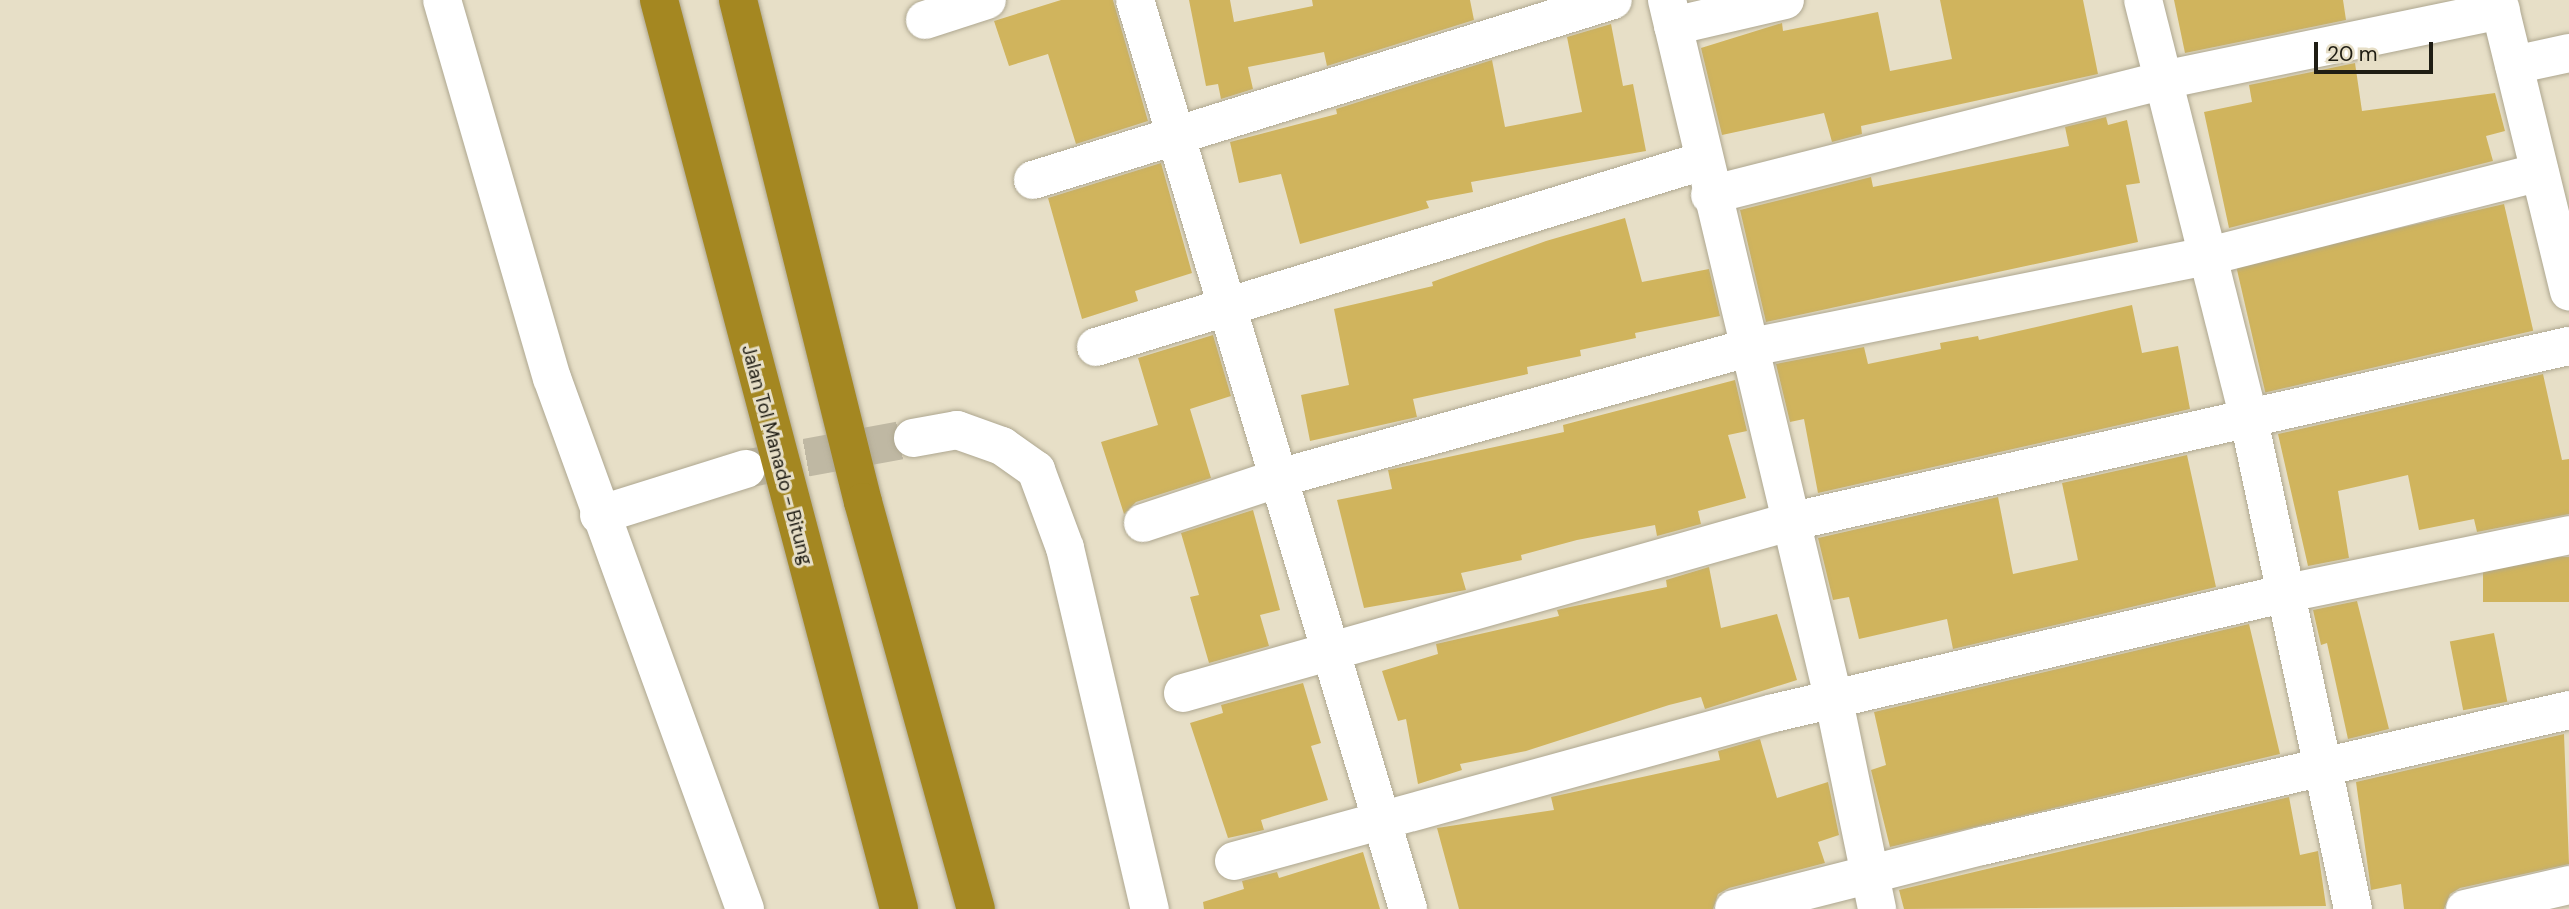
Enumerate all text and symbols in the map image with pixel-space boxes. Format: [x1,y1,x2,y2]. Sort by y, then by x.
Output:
scale bar [2317,28,2436,72]
text: 20 m [2327,40,2378,68]
street label: Jalan Tol Manado - Bitung [737,342,817,568]

